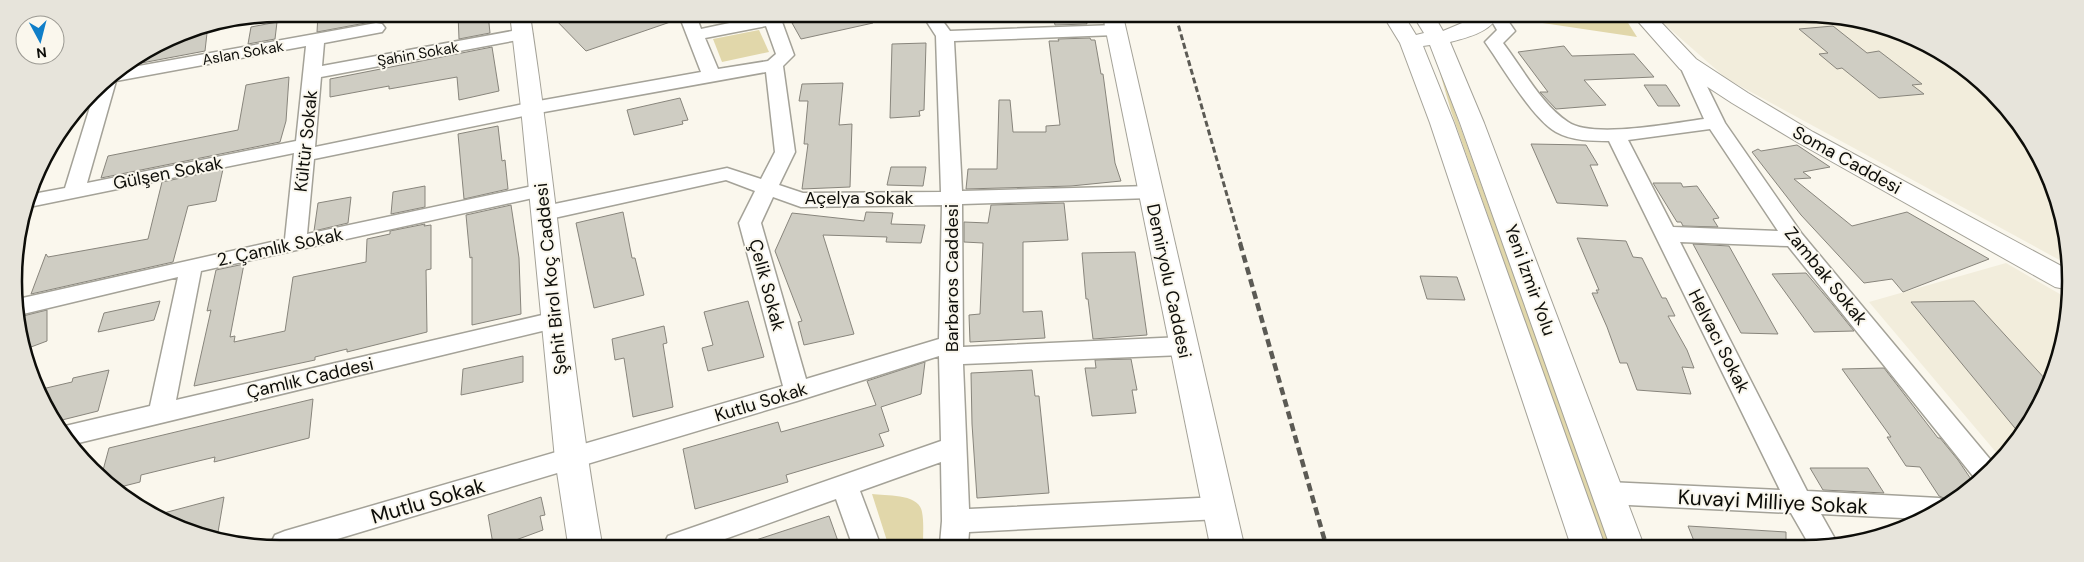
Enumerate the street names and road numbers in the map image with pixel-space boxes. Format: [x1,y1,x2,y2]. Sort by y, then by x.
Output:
street label: Aslan Sokak [201,36,286,70]
street label: Şahin Sokak [376,37,461,71]
street label: Kültür Sokak [289,89,323,193]
street label: Soma Caddesi [1788,120,1906,200]
street label: Gülşen Sokak [111,151,225,195]
street label: Şehit Birol Koç Caddesi [529,182,573,376]
street label: Açelya Sokak [804,186,914,210]
street label: Demiryolu Caddesi [1141,202,1197,360]
street label: Barbaros Caddesi [940,204,964,352]
street label: Yeni İzmir Yolu [1499,221,1561,339]
street label: 2. Çamlık Sokak [215,222,345,272]
street label: Zambak Sokak [1779,222,1873,330]
street label: Çelik Sokak [743,236,791,334]
street label: Helvacı Sokak [1683,285,1755,397]
street label: Çamlık Caddesi [244,352,376,404]
street label: Kutlu Sokak [712,377,810,427]
street label: Mutlu Sokak [368,471,489,531]
street label: Kuvayi Milliye Sokak [1677,483,1869,521]

